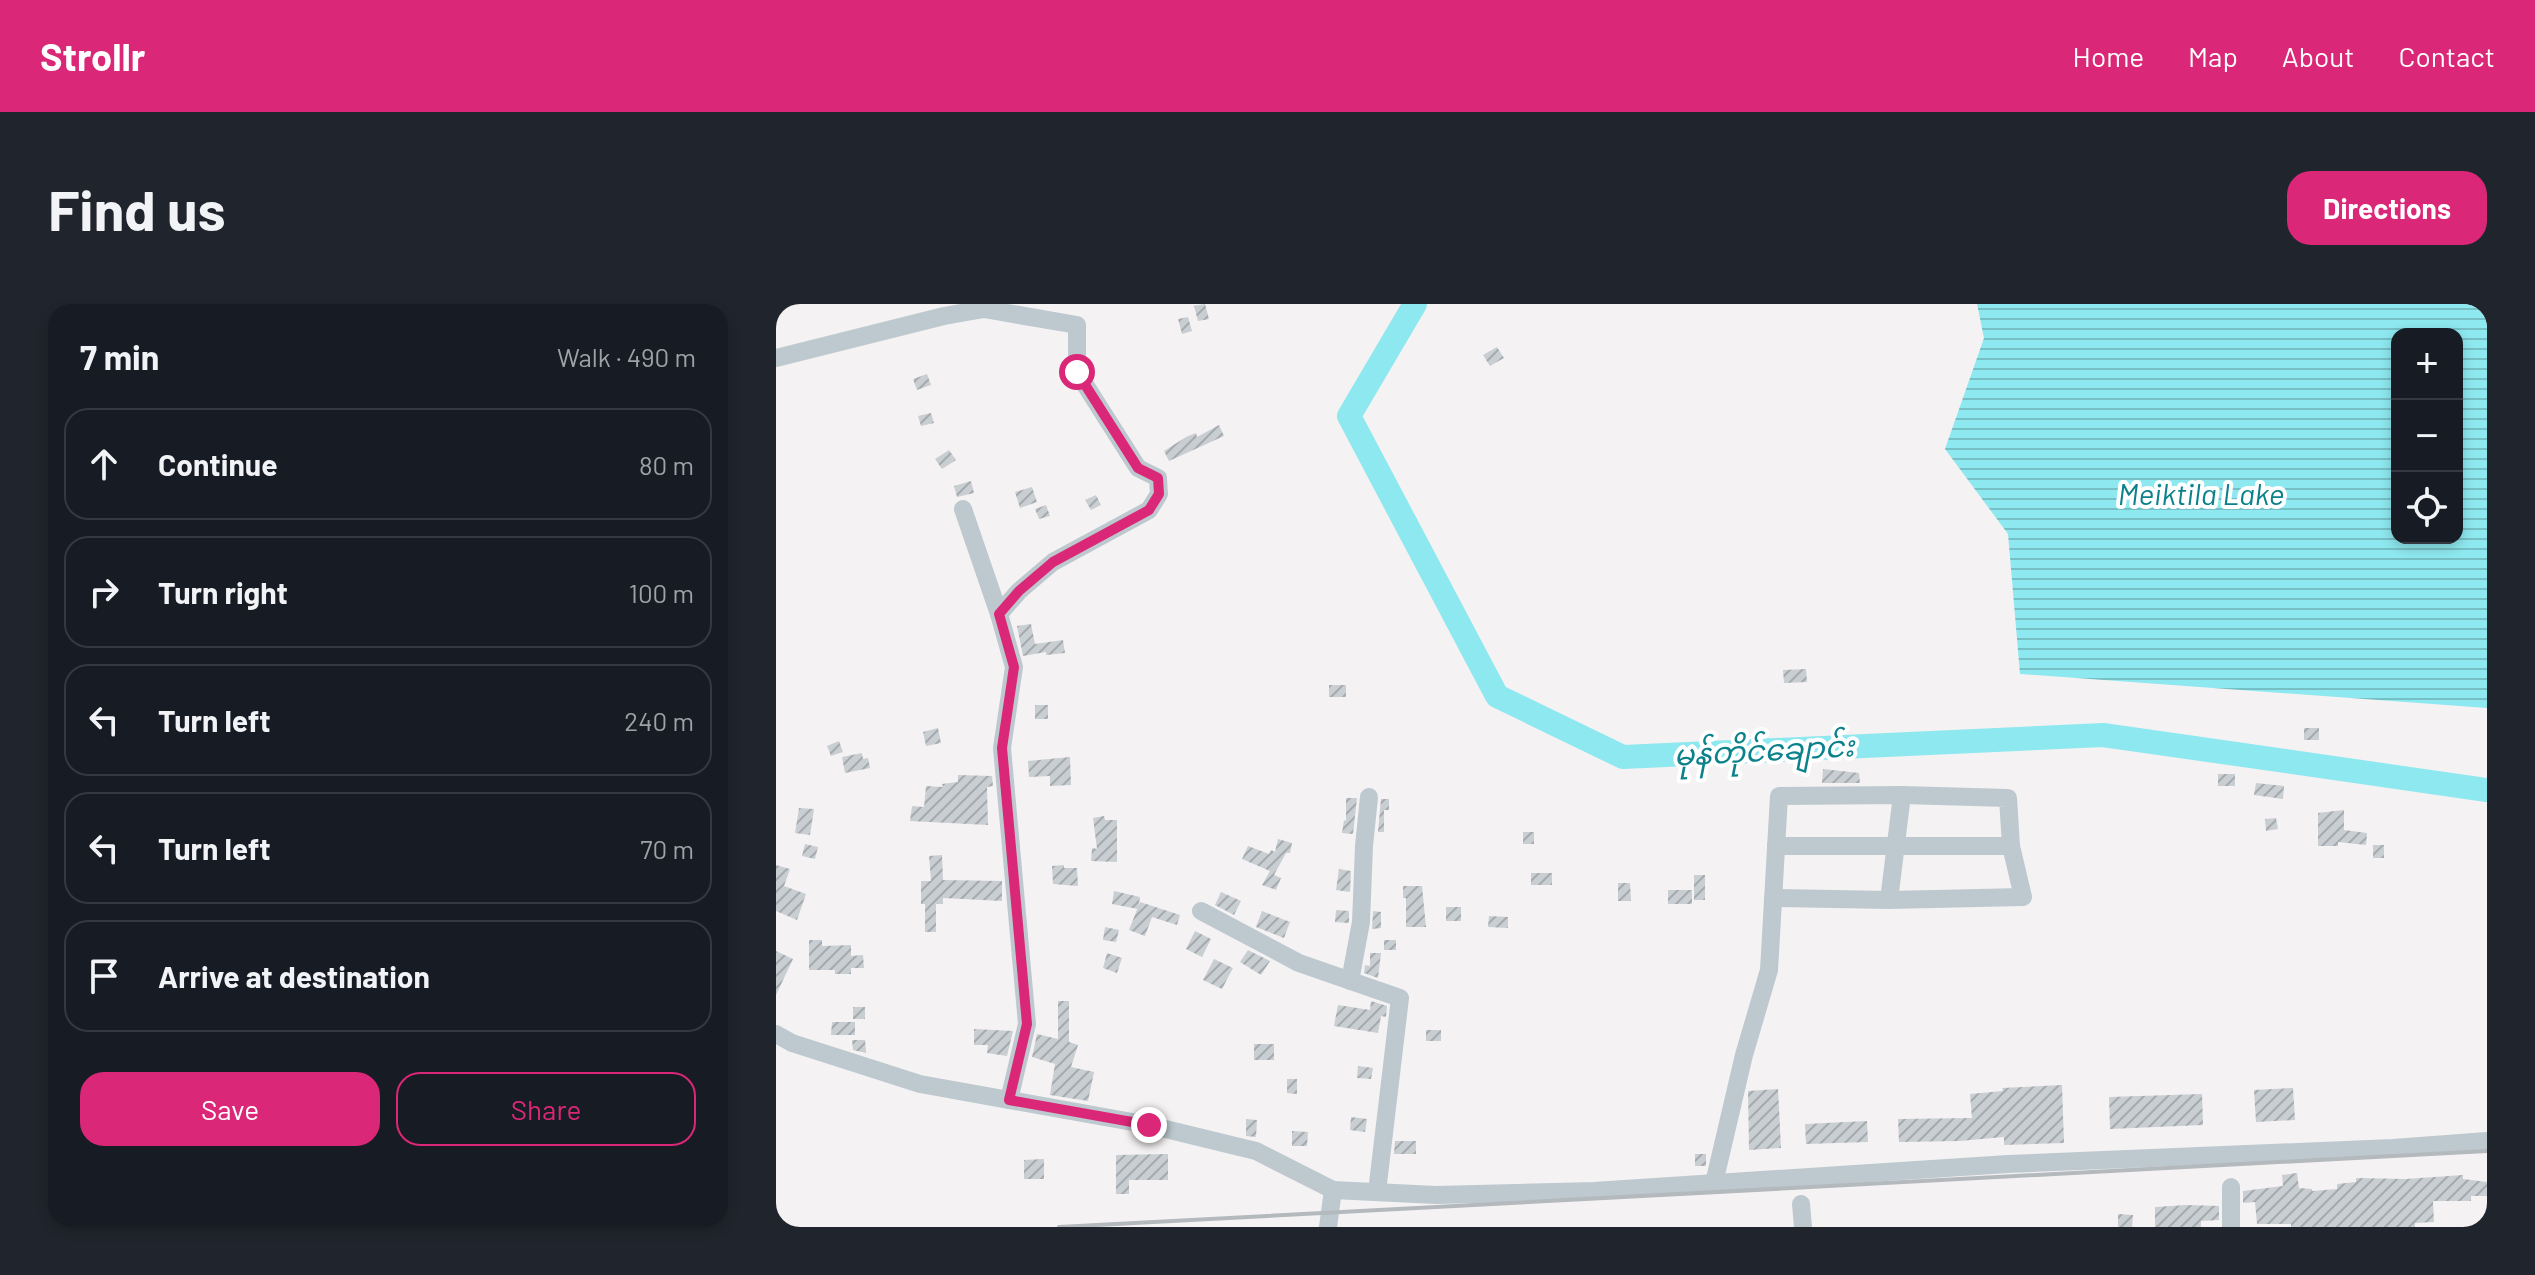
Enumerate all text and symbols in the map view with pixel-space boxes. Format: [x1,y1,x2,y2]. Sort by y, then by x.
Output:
text: Strollr [40,33,145,79]
text: Home [2073,39,2144,73]
text: Map [2188,39,2238,73]
text: About [2282,39,2354,73]
text: Contact [2398,39,2495,73]
button: Directions [2287,171,2487,245]
text: Find us [48,175,226,242]
map controls [2391,328,2463,544]
button: + [2391,328,2463,400]
text: 7 min [80,336,159,377]
text: Walk · 490 m [557,341,696,372]
route start [1059,354,1095,390]
button: − [2391,400,2463,472]
icon: ahead [82,442,126,486]
text: Continue [158,446,278,482]
text: 80 m [639,449,694,480]
button: locate [2391,472,2463,544]
water label: Meiktila Lake [2118,475,2284,511]
icon: right [82,570,126,614]
text: Turn right [158,574,288,610]
text: 100 m [629,577,694,608]
icon: left [82,698,126,742]
text: Turn left [158,702,271,738]
text: 240 m [624,705,694,736]
water label: မုန်တိုင်ချောင်း [1673,725,1857,781]
icon: left [82,826,126,870]
text: Turn left [158,830,271,866]
text: 70 m [640,833,694,864]
icon: arrive [82,954,126,998]
text: Arrive at destination [158,958,430,994]
button: Save [80,1072,380,1146]
button: Share [396,1072,696,1146]
route end [1131,1107,1167,1143]

